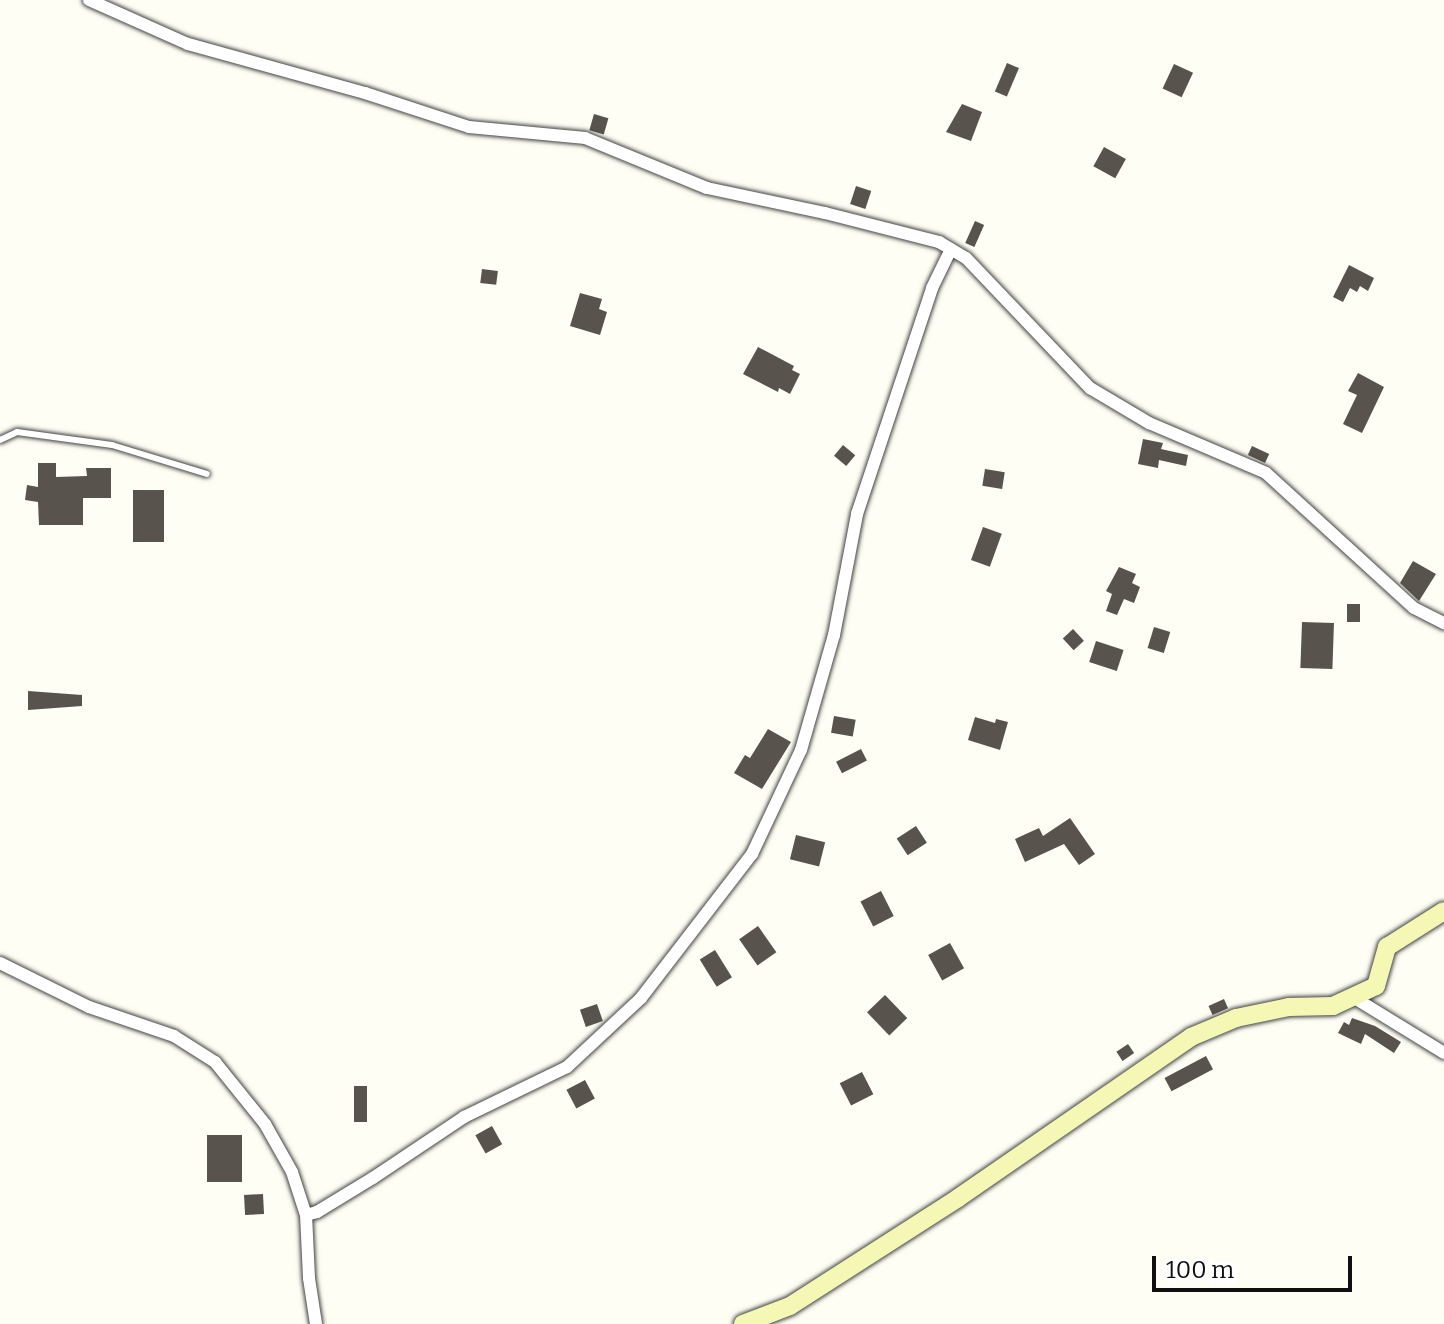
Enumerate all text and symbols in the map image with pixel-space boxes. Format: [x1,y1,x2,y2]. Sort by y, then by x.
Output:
scale bar [1156,1240,1356,1290]
text: 100 m [1166,1256,1234,1284]

